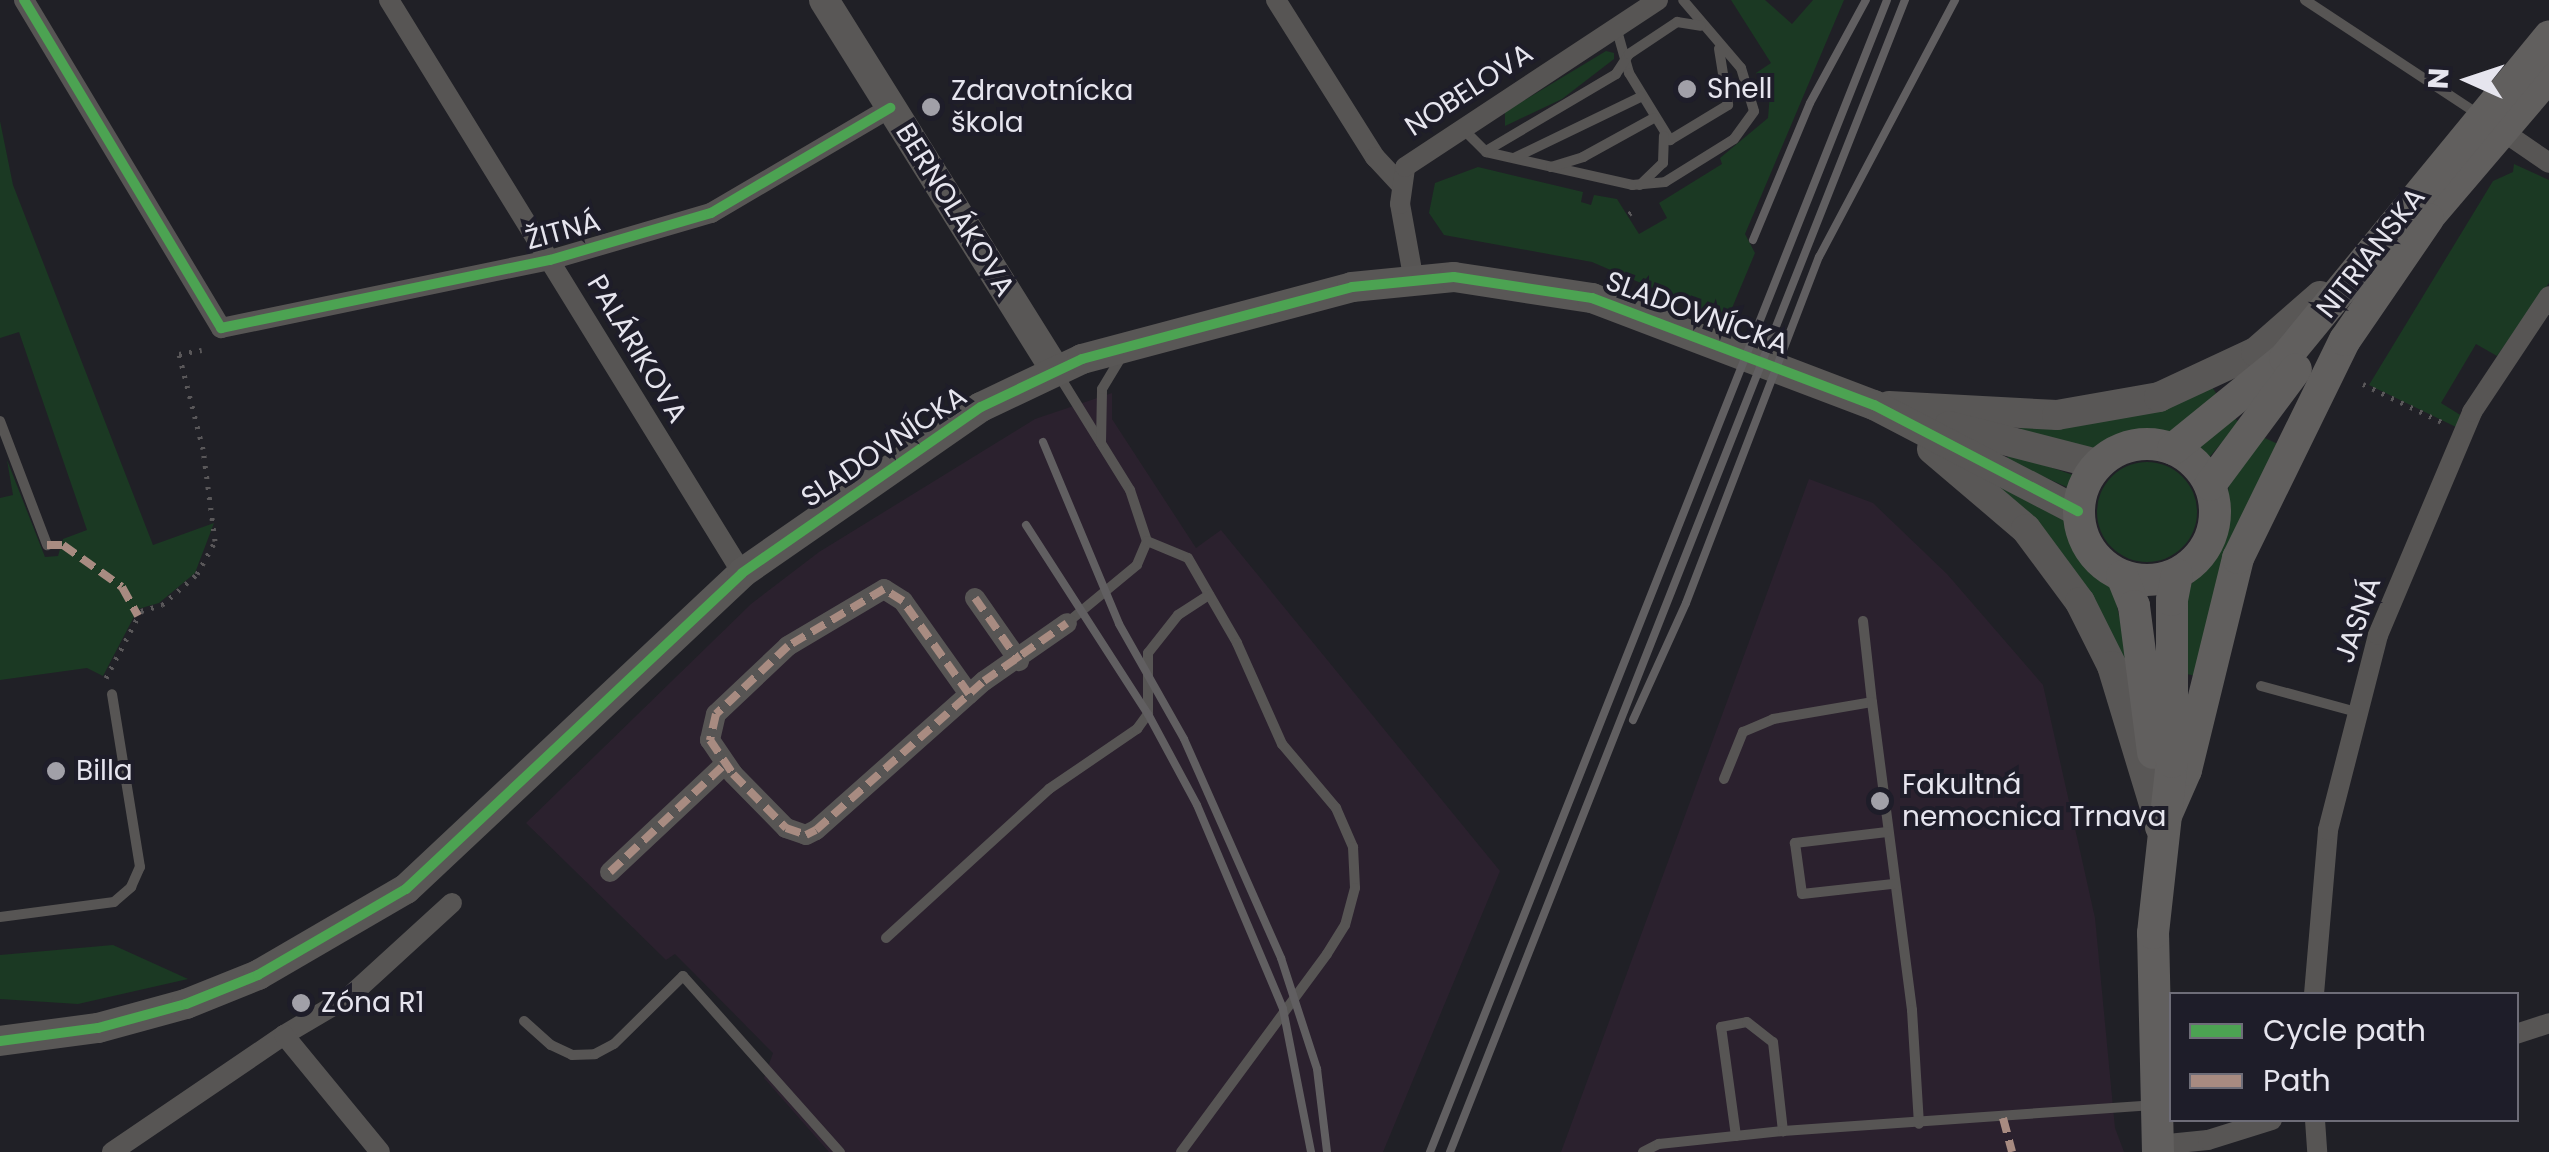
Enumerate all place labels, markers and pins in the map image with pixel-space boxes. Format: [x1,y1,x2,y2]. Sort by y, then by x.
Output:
place label: Shell [1707,72,1772,106]
place label: Zdravotnícka škola [951,74,1133,140]
marker: Shell [1676,78,1698,100]
marker: Zdravotnícka škola [920,96,942,118]
place label: Billa [76,754,133,788]
marker: Billa [45,760,67,782]
place label: Fakultná nemocnica Trnava [1902,768,2166,834]
marker: Fakultná nemocnica Trnava [1867,788,1893,814]
place label: Zóna R1 [321,986,424,1020]
marker: Zóna R1 [290,992,312,1014]

